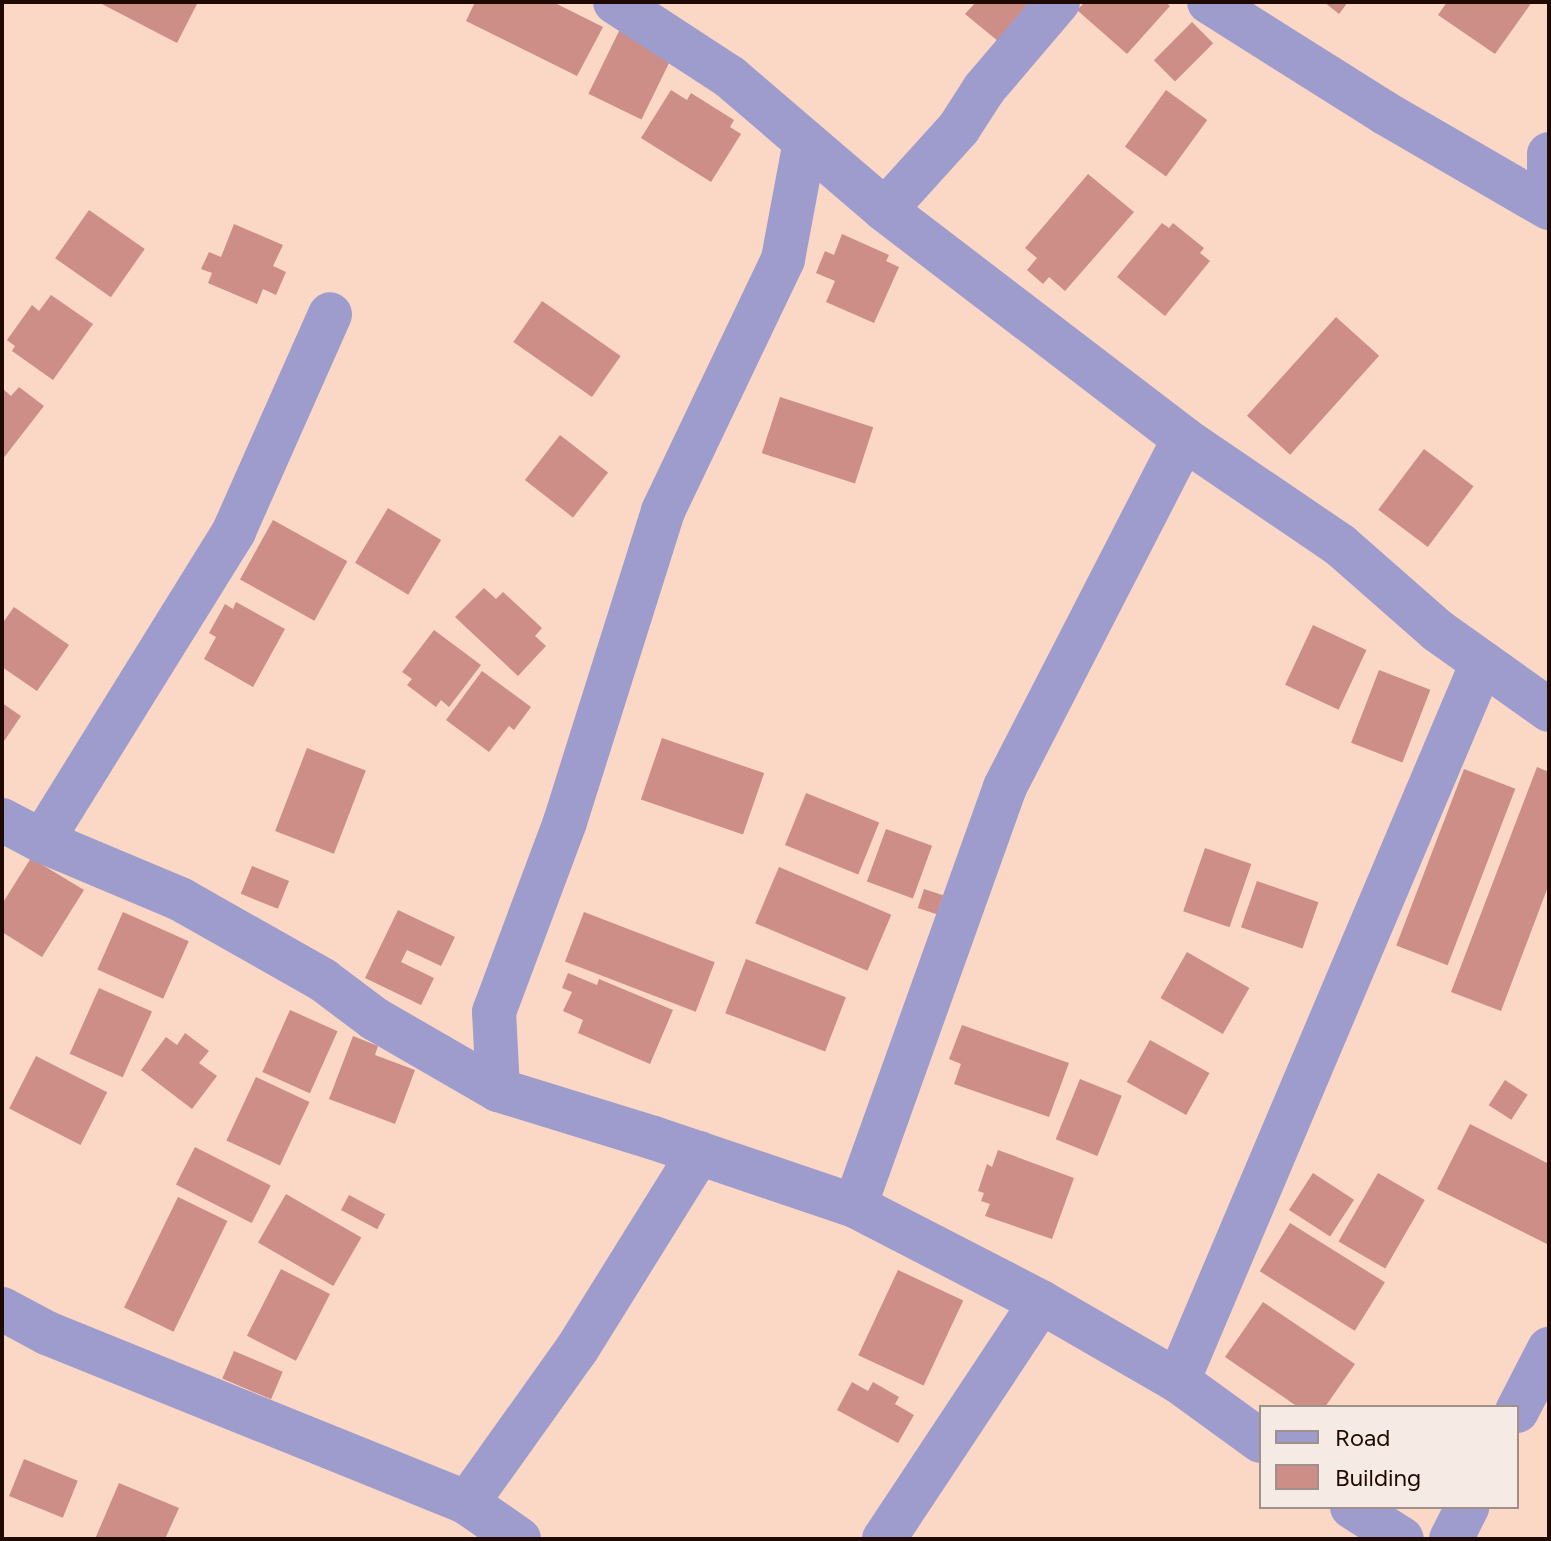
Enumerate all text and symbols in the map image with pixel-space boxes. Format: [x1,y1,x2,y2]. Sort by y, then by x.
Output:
legend [1259,1405,1519,1509]
text: Road [1335,1423,1390,1452]
text: Building [1335,1463,1421,1492]

